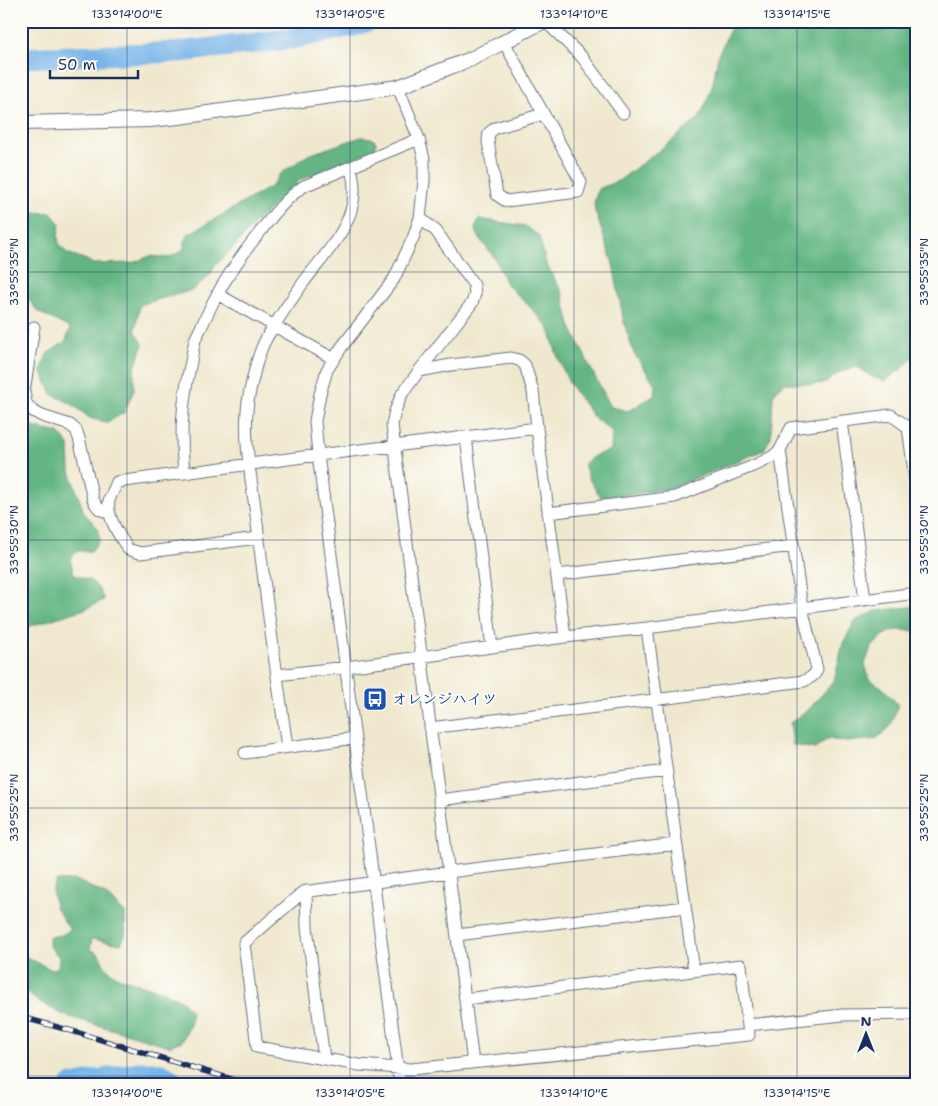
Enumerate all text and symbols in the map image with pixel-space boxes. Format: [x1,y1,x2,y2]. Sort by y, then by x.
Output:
text: 133°14'00"E [91,6,163,22]
text: 133°14'05"E [315,6,385,22]
text: 133°14'10"E [540,6,608,22]
text: 133°14'15"E [764,6,830,22]
scale bar [50,48,138,80]
text: 50 m [58,55,96,75]
text: 33°55'35"N [6,238,22,306]
text: 33°55'35"N [916,238,932,306]
text: 33°55'30"N [6,505,22,575]
text: 33°55'30"N [916,505,932,575]
bus stop icon: オレンジハイツ [362,686,388,712]
place label: オレンジハイツ [392,689,497,709]
text: 33°55'25"N [6,774,22,842]
text: 33°55'25"N [916,774,932,842]
north arrow [840,1008,890,1058]
text: N [860,1012,872,1030]
text: 133°14'00"E [91,1085,163,1101]
text: 133°14'05"E [315,1085,385,1101]
text: 133°14'10"E [540,1085,608,1101]
text: 133°14'15"E [764,1085,830,1101]

